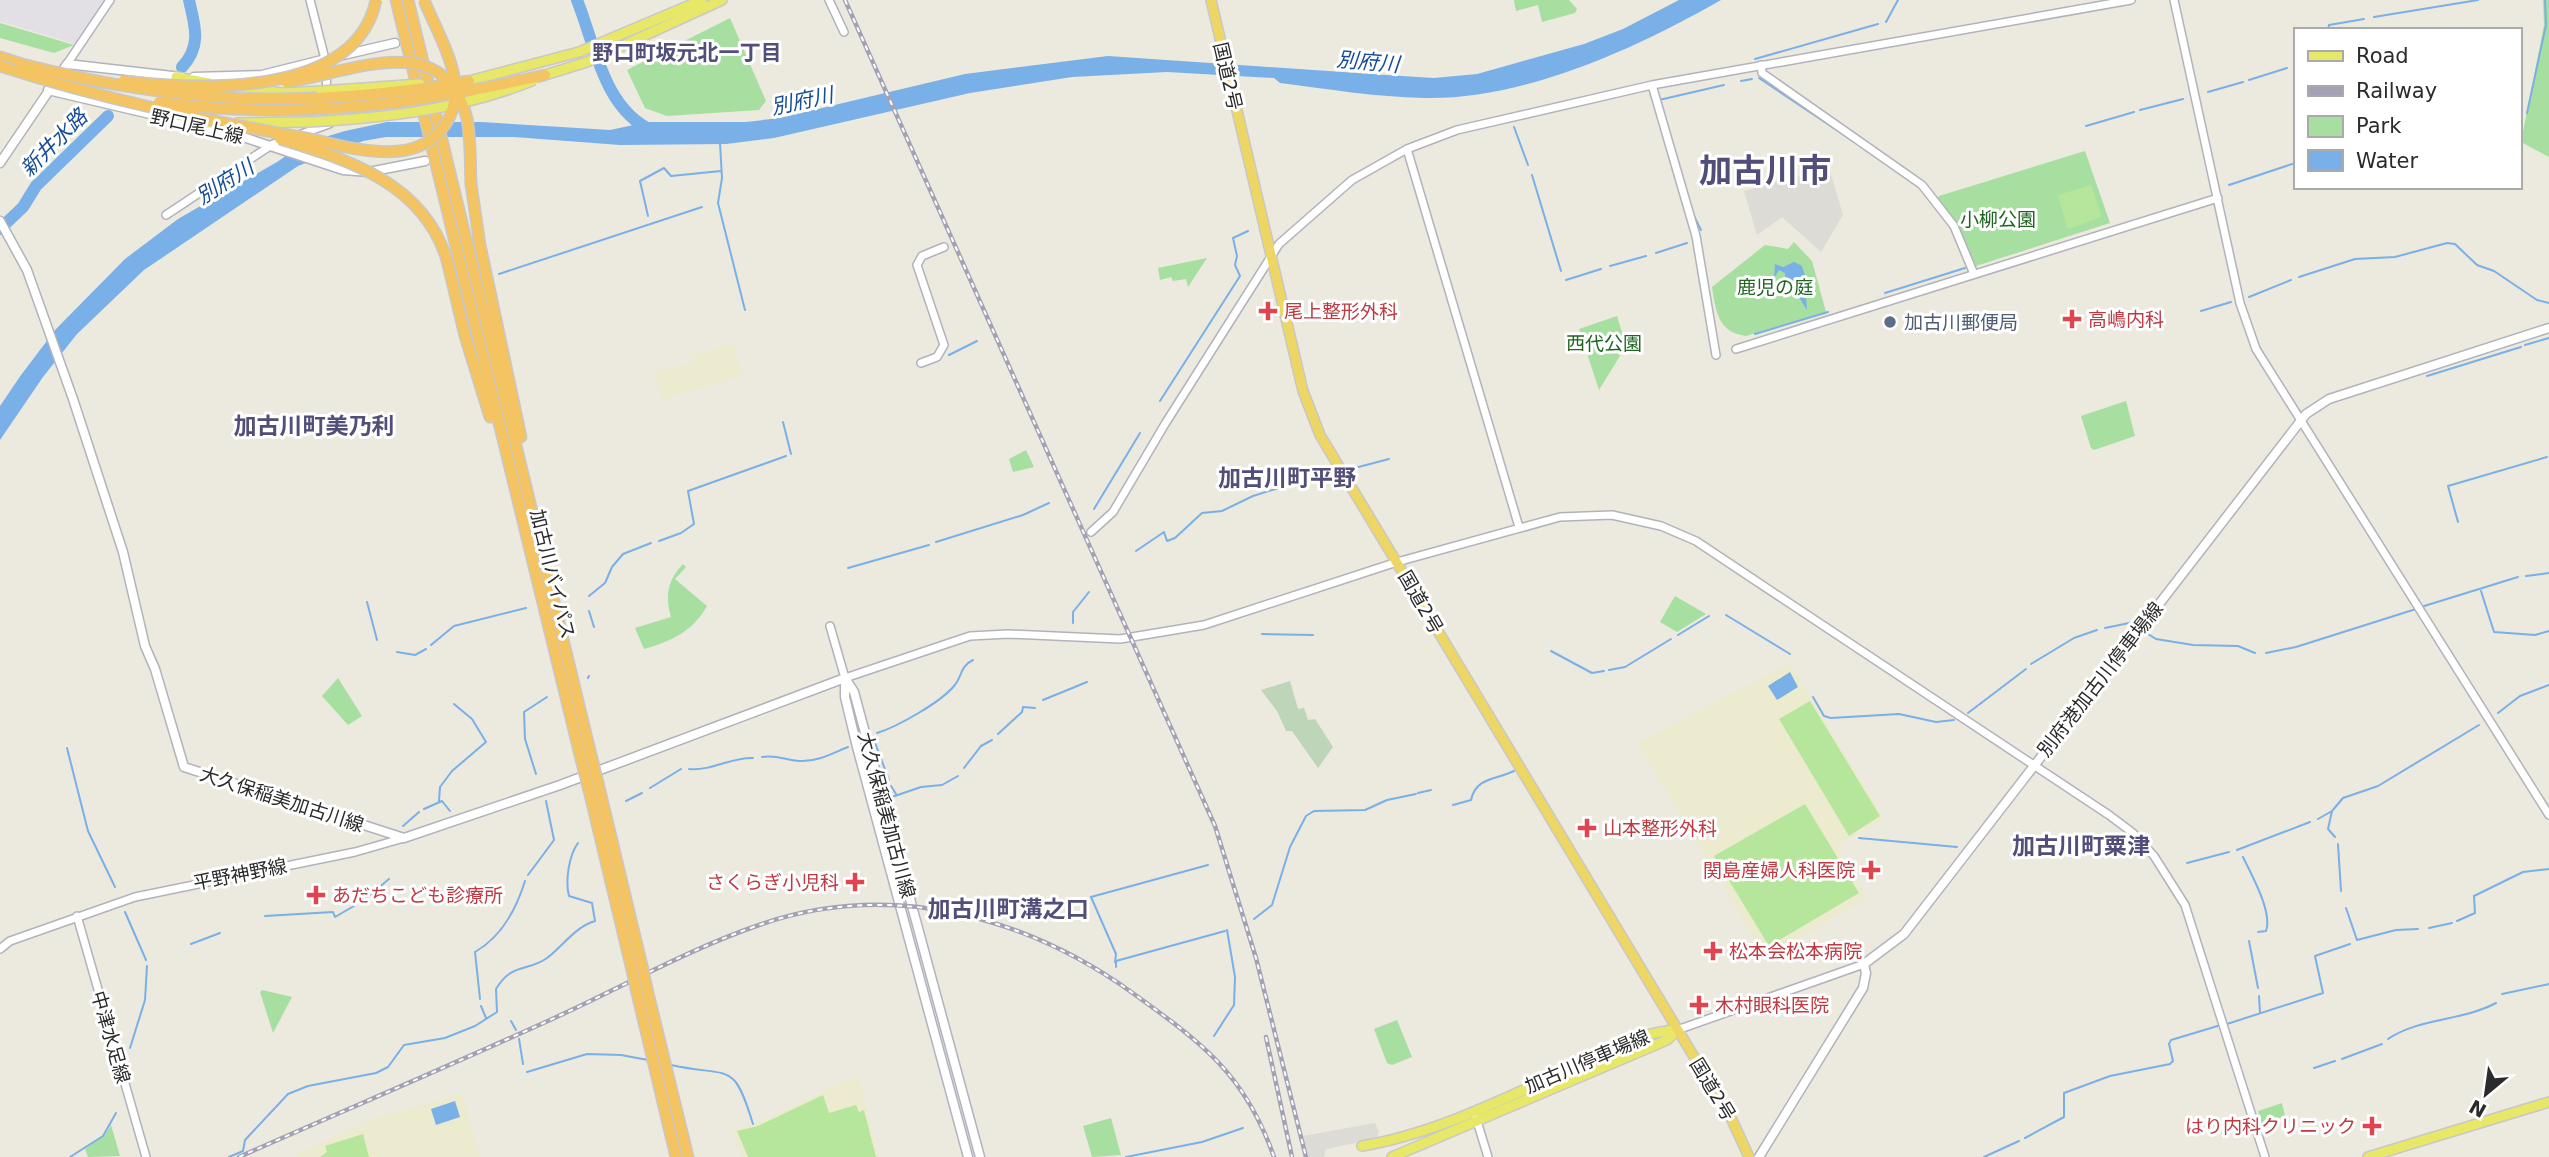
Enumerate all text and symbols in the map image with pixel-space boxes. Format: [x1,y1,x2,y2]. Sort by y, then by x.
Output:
legend [2294,28,2521,189]
street label: 国道2号 [1210,40,1246,112]
district label: 野口町坂元北一丁目 [593,41,782,65]
text: Road [2356,44,2409,68]
water label: 別府川 [1336,47,1402,77]
text: Railway [2356,79,2437,103]
water label: 別府川 [769,82,837,119]
water label: 新井水路 [16,103,94,181]
street label: 野口尾上線 [148,105,246,147]
text: Park [2356,114,2402,138]
text: Water [2356,149,2418,173]
district label: 加古川市 [1699,151,1831,190]
water label: 別府川 [192,154,260,209]
park label: 小柳公園 [1960,208,2036,230]
park label: 鹿児の庭 [1737,276,1813,298]
place label: 尾上整形外科 [1284,300,1398,322]
marker: 尾上整形外科 [1258,301,1278,321]
place label: 高嶋内科 [2088,308,2164,330]
marker: 高嶋内科 [2062,309,2082,329]
place label: 加古川郵便局 [1904,311,2018,333]
marker: 加古川郵便局 [1882,314,1898,330]
park label: 西代公園 [1566,332,1642,354]
district label: 加古川町美乃利 [234,413,395,439]
district label: 加古川町平野 [1218,465,1356,491]
street label: 加古川バイパス [526,507,580,641]
street label: 国道2号 [1394,567,1448,637]
street label: 別府港加古川停車場線 [2033,597,2167,761]
street label: 大久保稲美加古川線 [854,730,920,900]
street label: 大久保稲美加古川線 [197,762,367,836]
place label: 山本整形外科 [1603,817,1717,839]
marker: 山本整形外科 [1577,818,1597,838]
district label: 加古川町粟津 [2012,833,2150,859]
street label: 平野神野線 [191,854,289,894]
place label: 関島産婦人科医院 [1703,859,1855,881]
marker: 関島産婦人科医院 [1861,860,1881,880]
place label: さくらぎ小児科 [706,871,839,893]
marker: さくらぎ小児科 [845,872,865,892]
place label: あだちこども診療所 [332,884,503,906]
marker: あだちこども診療所 [306,885,326,905]
district label: 加古川町溝之口 [928,896,1089,922]
place label: 松本会松本病院 [1729,940,1862,962]
marker: 松本会松本病院 [1703,941,1723,961]
street label: 中津水足線 [87,988,135,1086]
place label: 木村眼科医院 [1715,994,1829,1016]
marker: 木村眼科医院 [1689,995,1709,1015]
street label: 加古川停車場線 [1521,1025,1653,1097]
street label: 国道2号 [1686,1054,1740,1124]
north arrow [2451,1059,2521,1129]
text: N [2465,1095,2490,1122]
place label: はり内科クリニック [2185,1115,2356,1137]
marker: はり内科クリニック [2362,1116,2382,1136]

